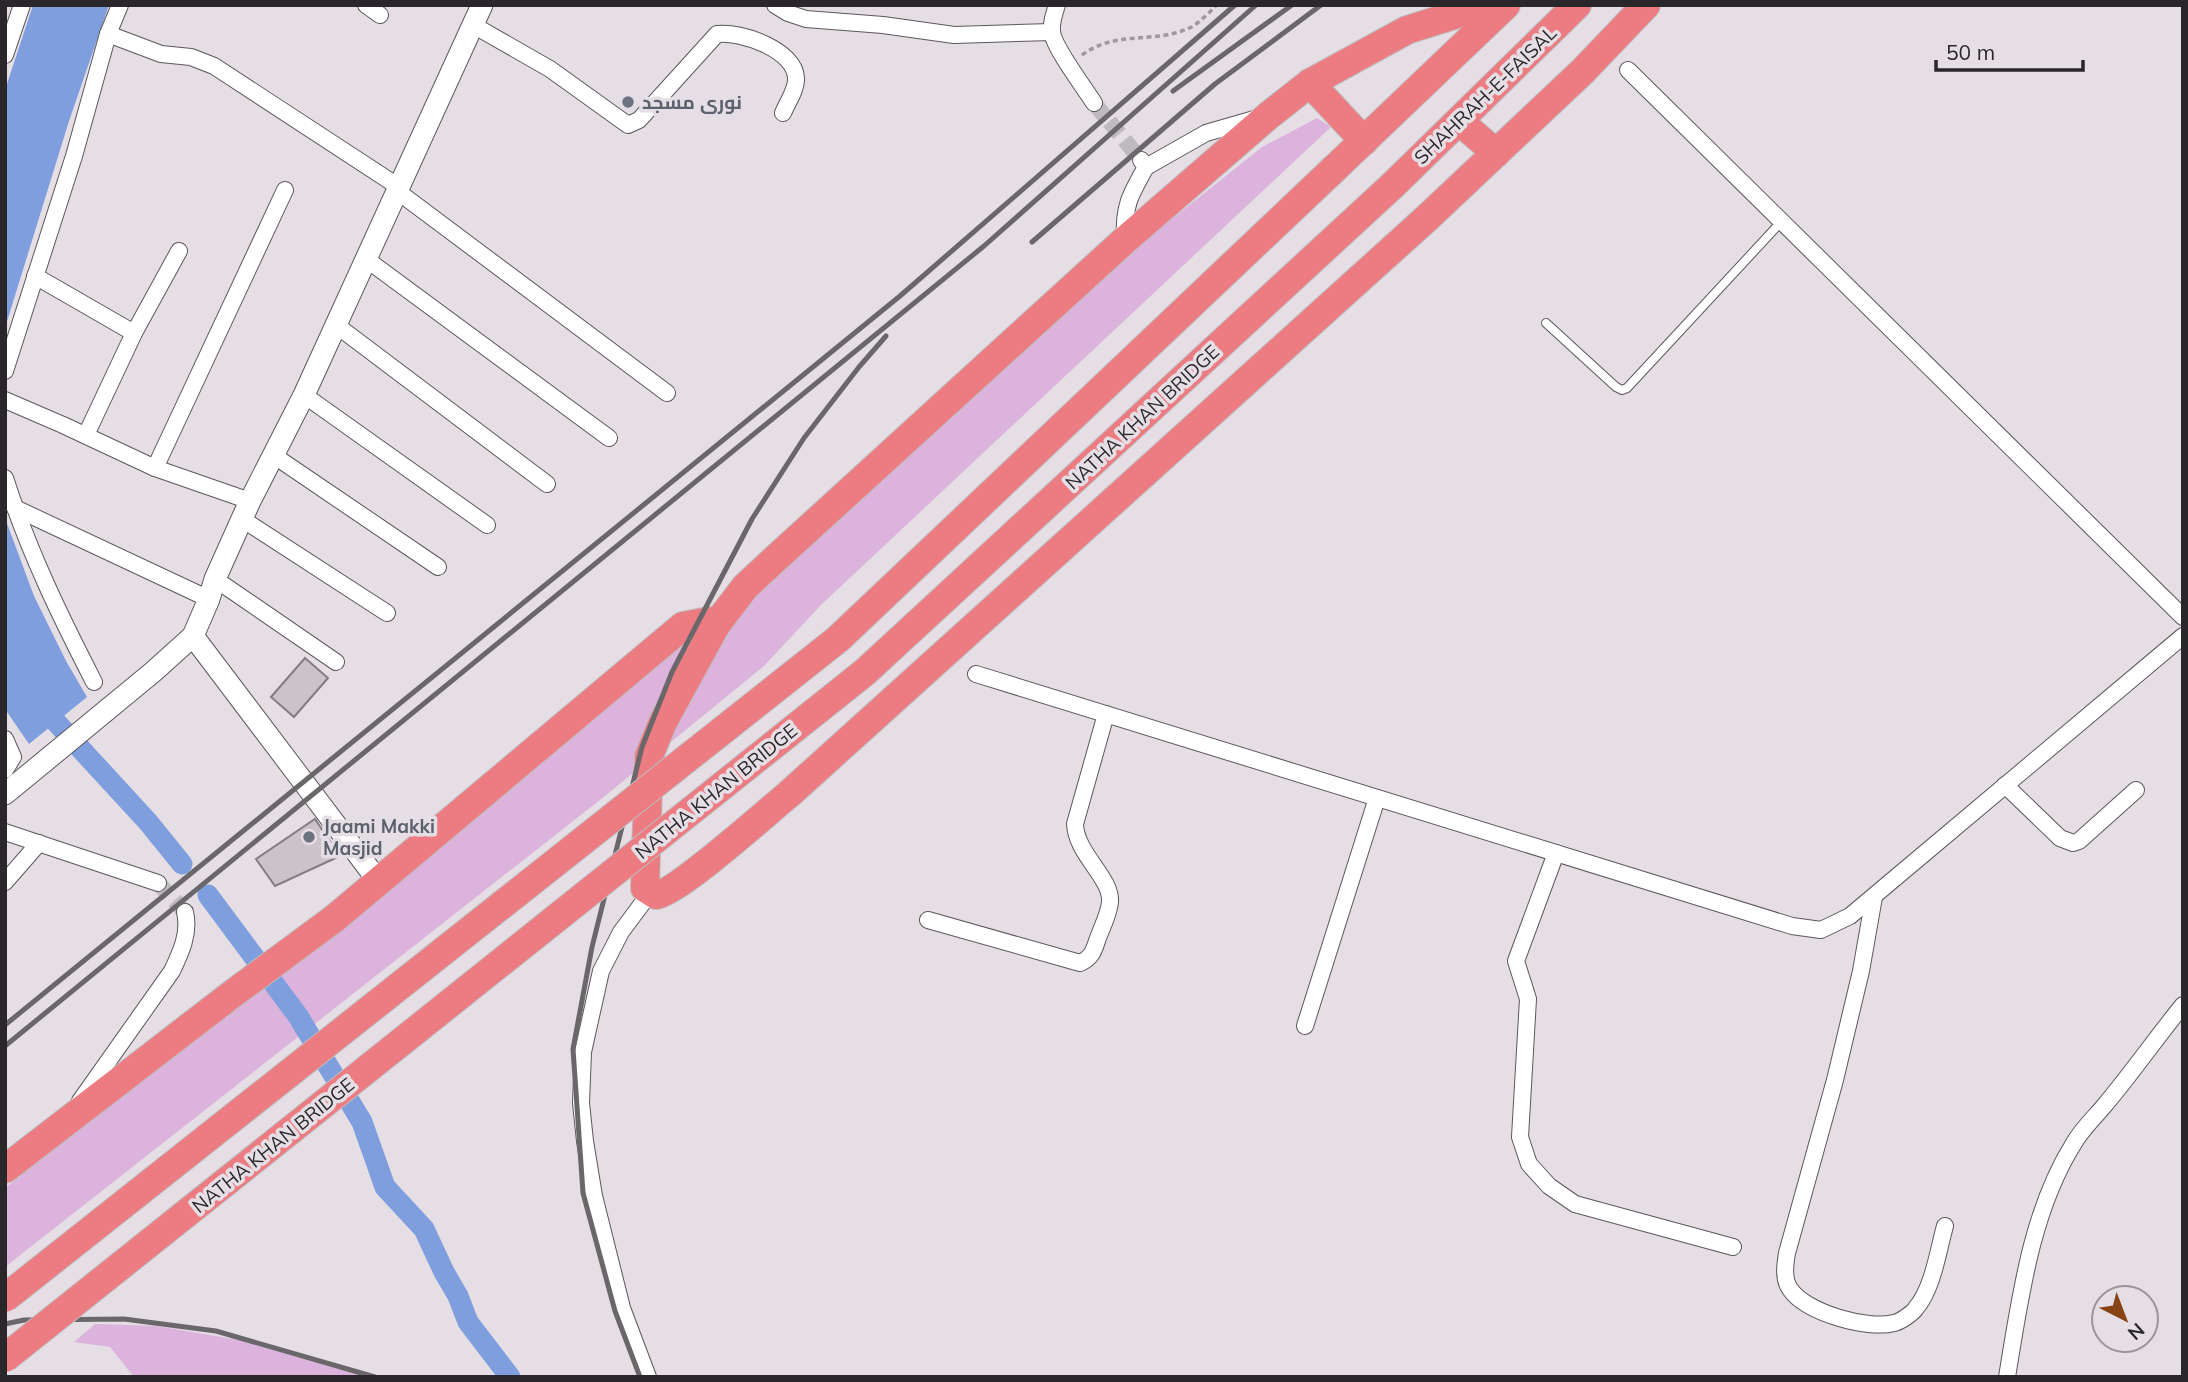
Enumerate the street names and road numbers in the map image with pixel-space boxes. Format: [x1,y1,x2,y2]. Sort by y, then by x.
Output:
street label: SHAHRAH-E-FAISAL [1409,20,1562,169]
street label: NATHA KHAN BRIDGE [1060,339,1224,495]
street label: NATHA KHAN BRIDGE [630,718,802,864]
street label: NATHA KHAN BRIDGE [187,1072,359,1218]

